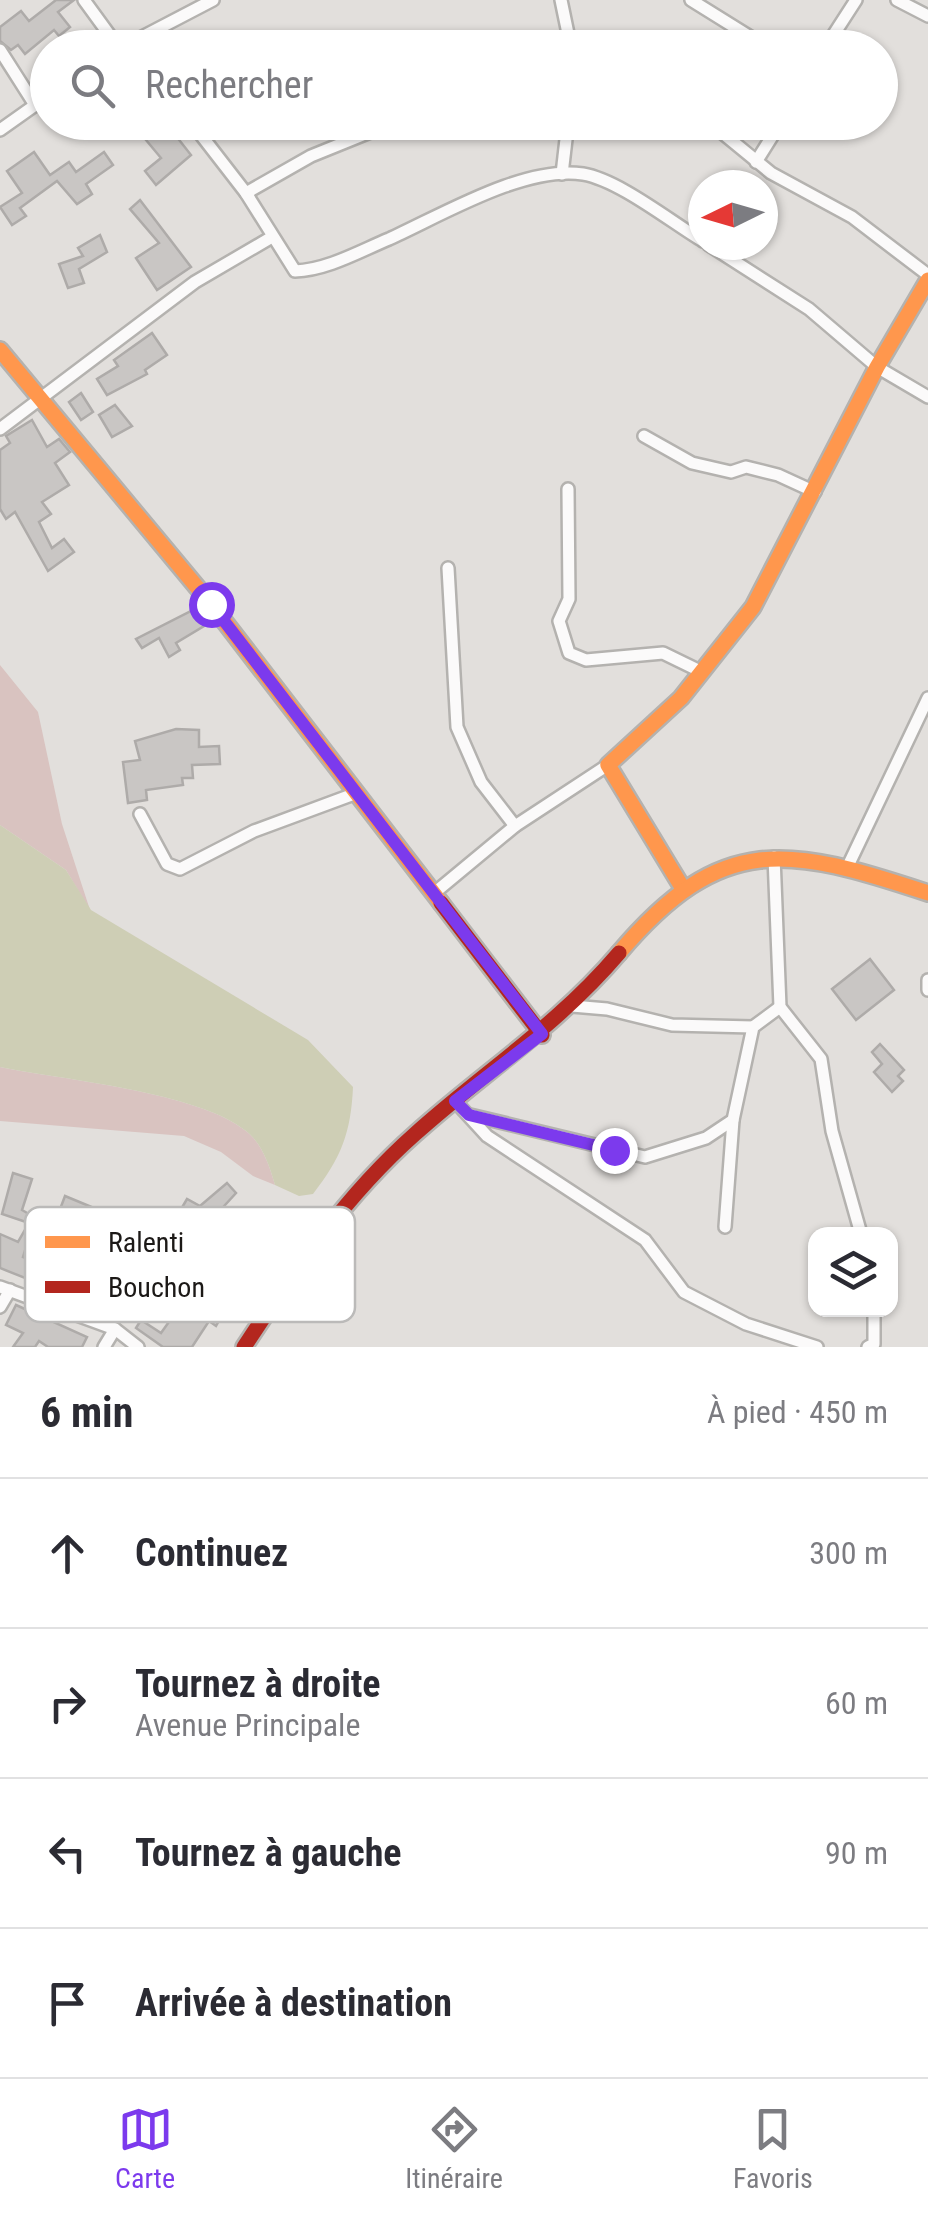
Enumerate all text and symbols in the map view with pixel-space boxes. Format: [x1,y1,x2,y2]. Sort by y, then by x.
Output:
search box [30,30,898,140]
icon: search [65,58,120,113]
text: Rechercher [145,63,313,107]
north arrow [688,170,778,260]
route start [189,582,235,628]
route end [592,1128,638,1174]
legend [25,1207,355,1322]
text: Ralenti [108,1226,184,1259]
map controls [808,1227,898,1317]
button: layers [808,1227,898,1317]
text: Bouchon [108,1271,205,1304]
text: 6 min [40,1388,133,1437]
text: À pied · 450 m [707,1393,888,1431]
icon: ahead [40,1526,95,1581]
text: Continuez [135,1531,288,1575]
text: 300 m [809,1534,888,1572]
text: Tournez à droite [135,1662,381,1706]
icon: right [40,1676,95,1731]
text: 60 m [825,1684,888,1722]
text: Avenue Principale [135,1706,360,1744]
icon: left [40,1826,95,1881]
text: Tournez à gauche [135,1831,402,1875]
text: 90 m [825,1834,888,1872]
icon: arrive [40,1976,95,2031]
text: Arrivée à destination [135,1981,452,2025]
tab: Carte [115,2102,175,2195]
tab: Itinéraire [405,2102,503,2195]
tab: Favoris [733,2102,813,2195]

